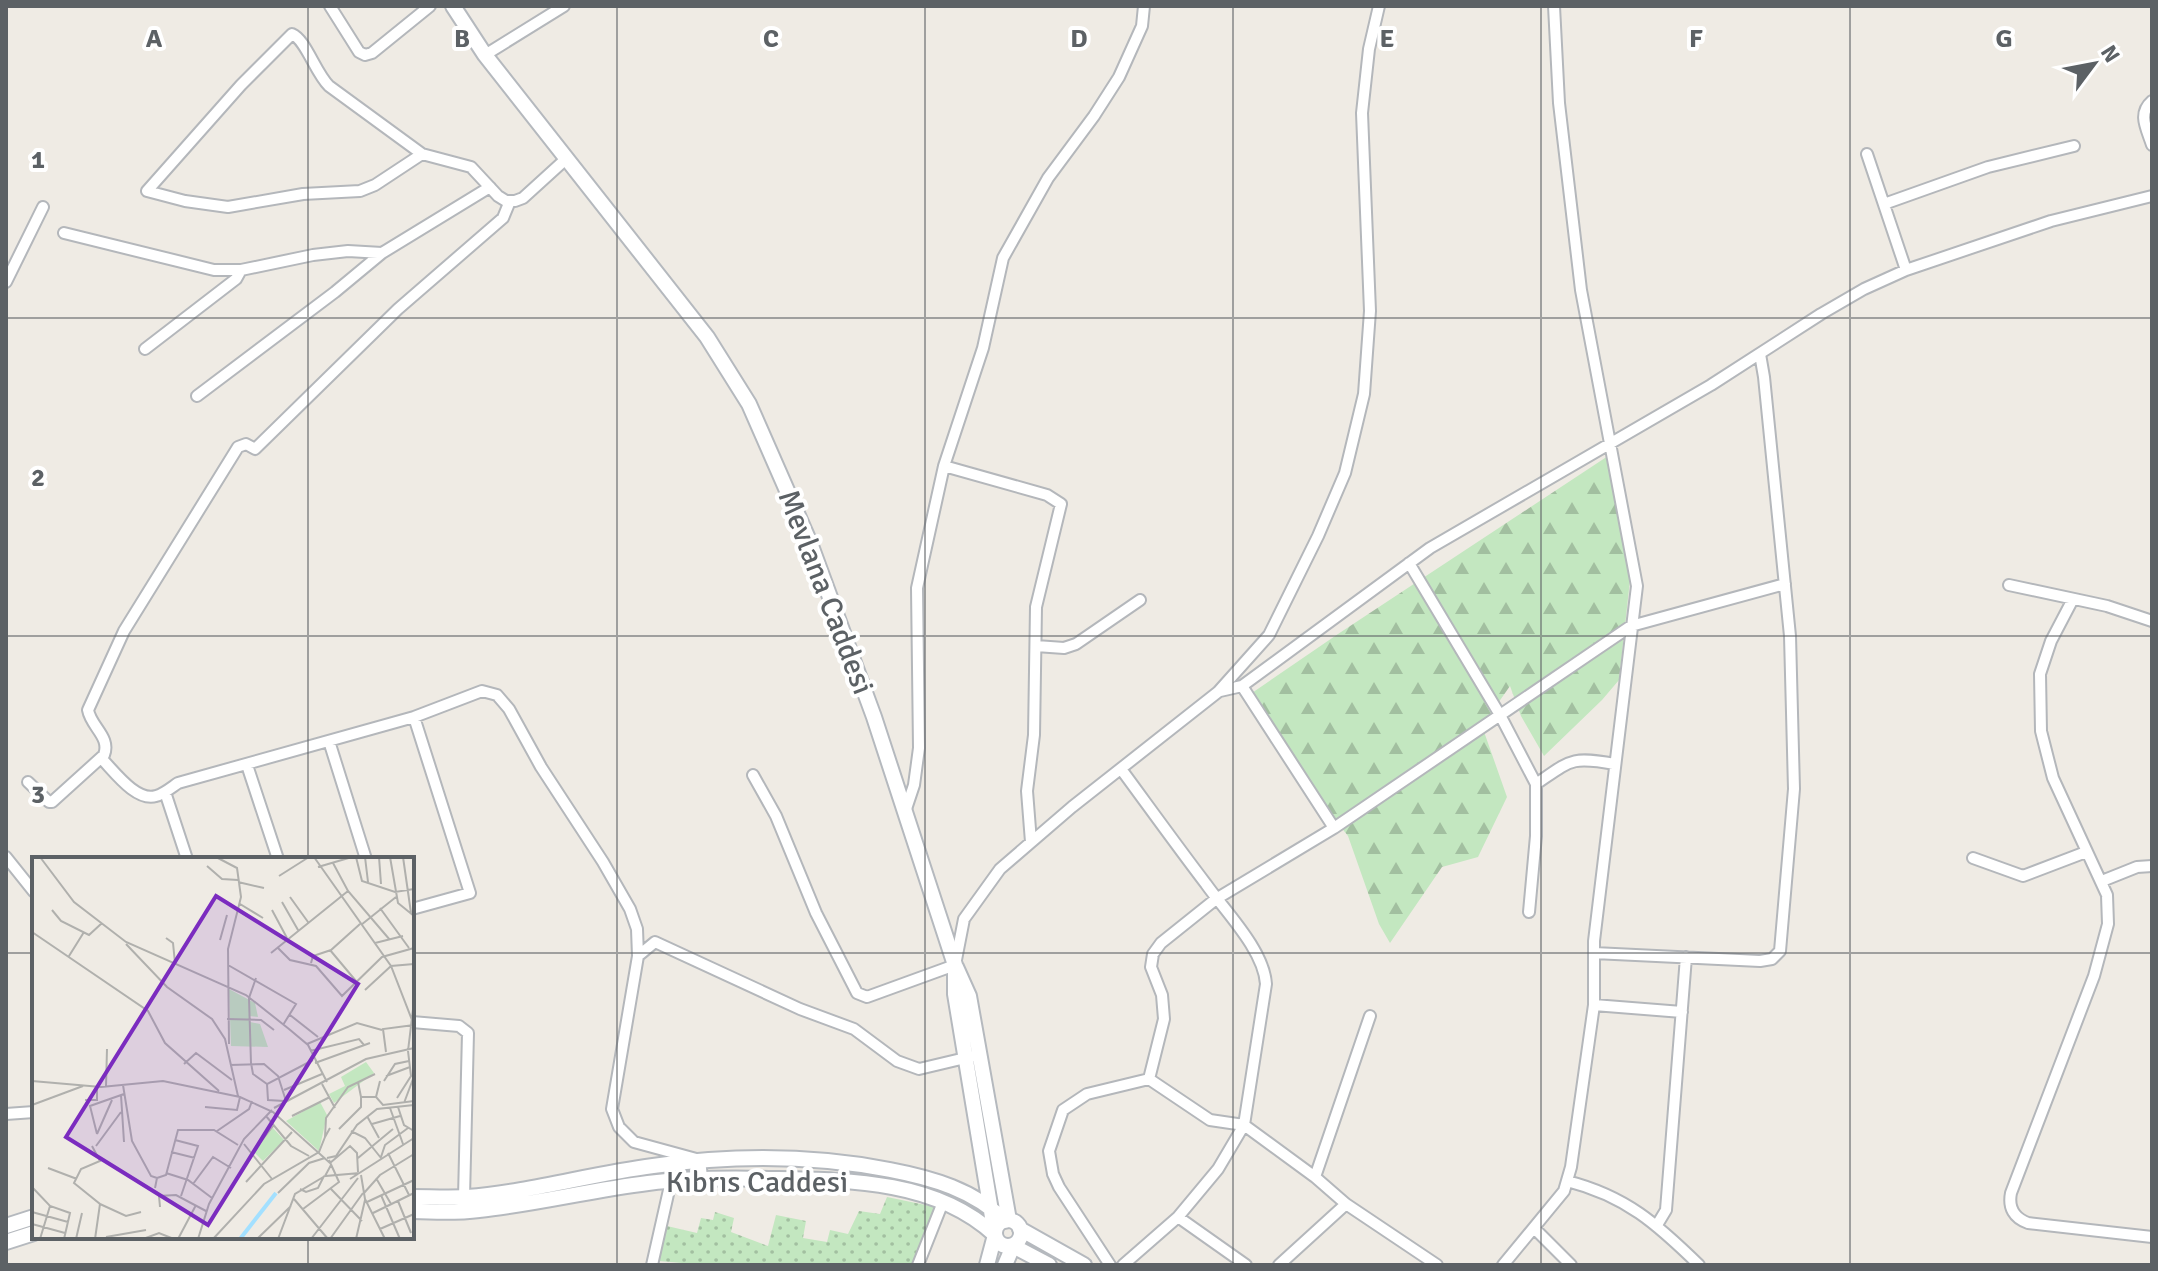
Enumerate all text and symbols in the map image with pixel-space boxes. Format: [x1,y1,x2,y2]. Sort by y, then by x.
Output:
text: A [146,23,163,55]
text: B [454,23,470,55]
text: C [763,23,779,55]
text: D [1070,23,1088,55]
text: E [1380,23,1394,55]
text: F [1689,23,1703,55]
text: G [1995,23,2013,55]
north arrow [2054,24,2134,104]
text: N [2095,40,2126,67]
text: 1 [31,144,45,176]
text: 2 [31,462,45,494]
street label: Mevlana Caddesi [770,485,881,700]
text: 3 [31,779,45,811]
inset map [32,857,414,1239]
street label: Kıbrıs Caddesi [666,1164,848,1201]

